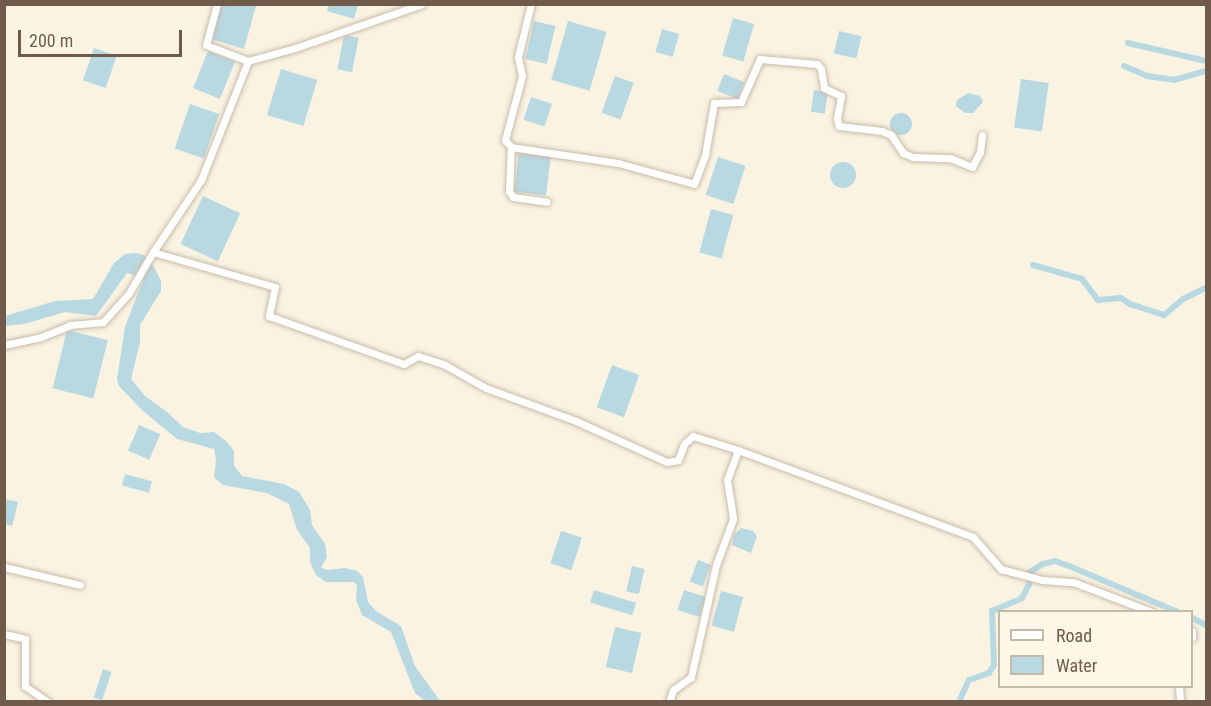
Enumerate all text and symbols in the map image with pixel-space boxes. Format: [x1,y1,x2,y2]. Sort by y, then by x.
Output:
scale bar [21,18,184,56]
text: 200 m [29,30,73,51]
legend [998,610,1193,688]
text: Road [1056,625,1092,646]
text: Water [1056,655,1097,676]

